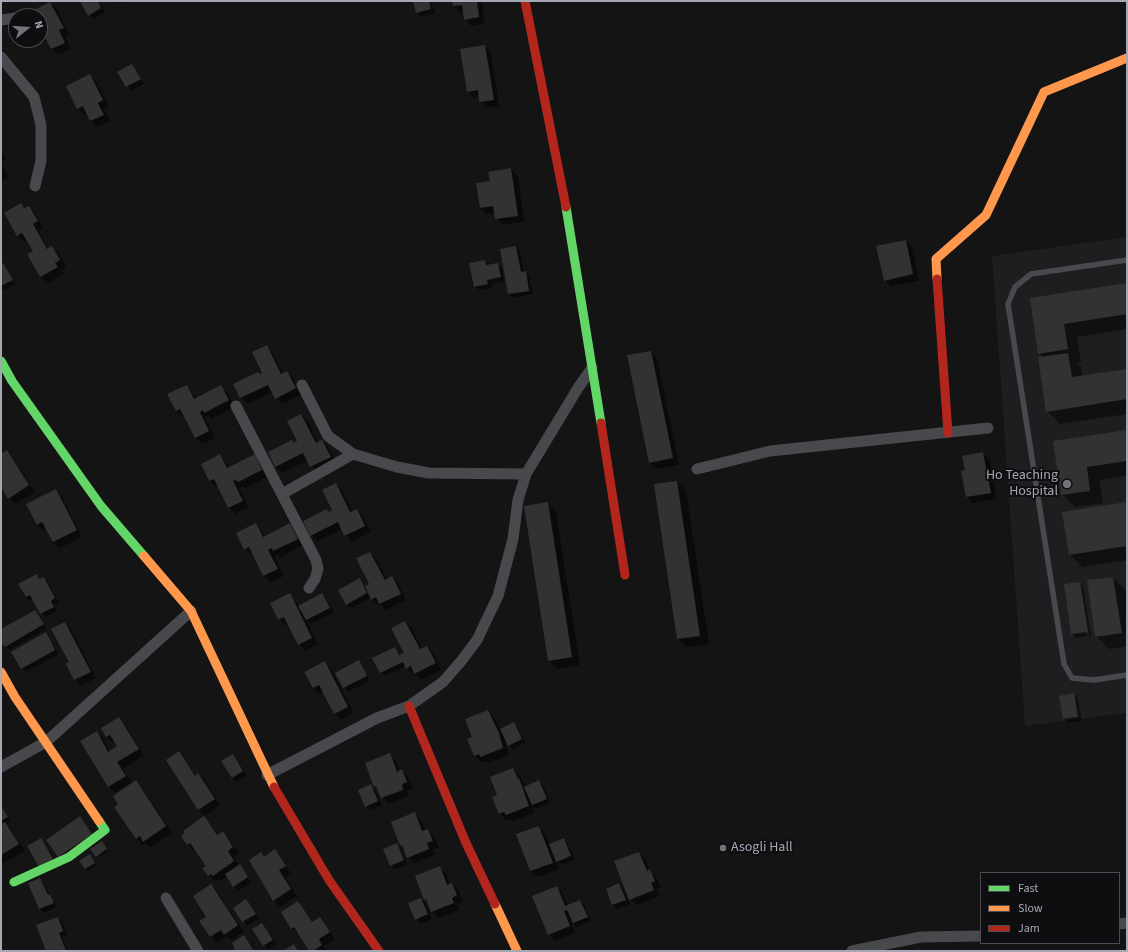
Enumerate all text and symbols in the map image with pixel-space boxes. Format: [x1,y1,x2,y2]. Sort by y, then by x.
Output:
north arrow [8,8,48,48]
text: N [31,19,47,30]
place label: Ho Teaching Hospital [986,468,1058,500]
marker: Ho Teaching Hospital [1061,478,1073,490]
place label: Asogli Hall [731,840,793,856]
marker: Asogli Hall [718,843,728,853]
legend [980,872,1120,944]
text: Fast [1018,880,1038,897]
text: Slow [1018,900,1043,917]
text: Jam [1018,920,1040,937]

